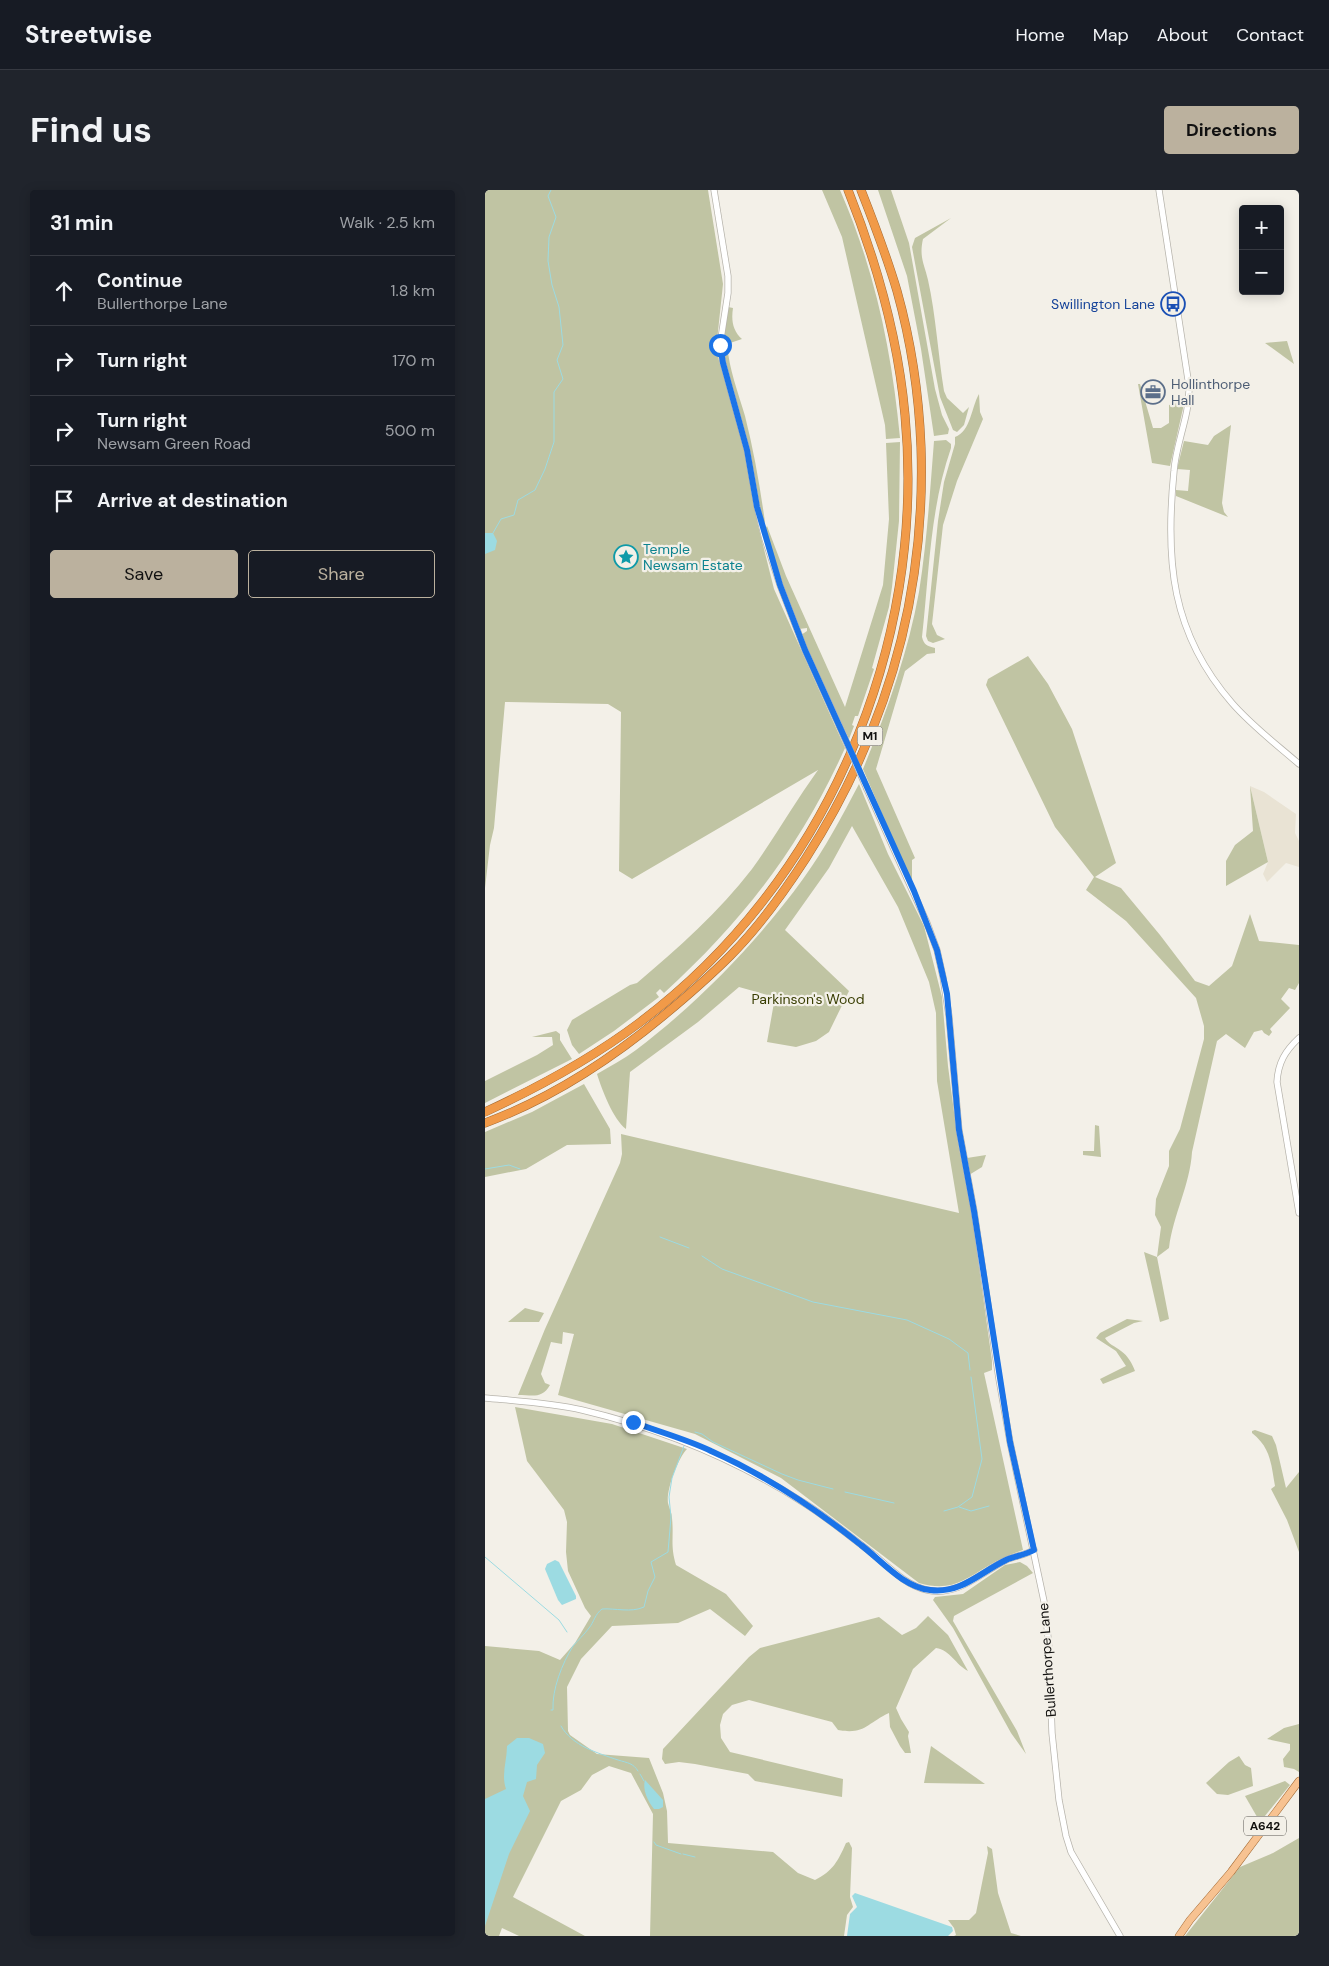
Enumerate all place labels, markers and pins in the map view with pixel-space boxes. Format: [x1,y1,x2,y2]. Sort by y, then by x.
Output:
bus stop icon: Swillington Lane [1160,291,1186,317]
place label: Swillington Lane [1051,295,1155,313]
place label: Hollinthorpe Hall [1171,375,1250,409]
office icon: Hollinthorpe Hall [1140,379,1166,405]
place label: Temple Newsam Estate [643,540,743,574]
place icon: Temple Newsam Estate [613,544,639,570]

